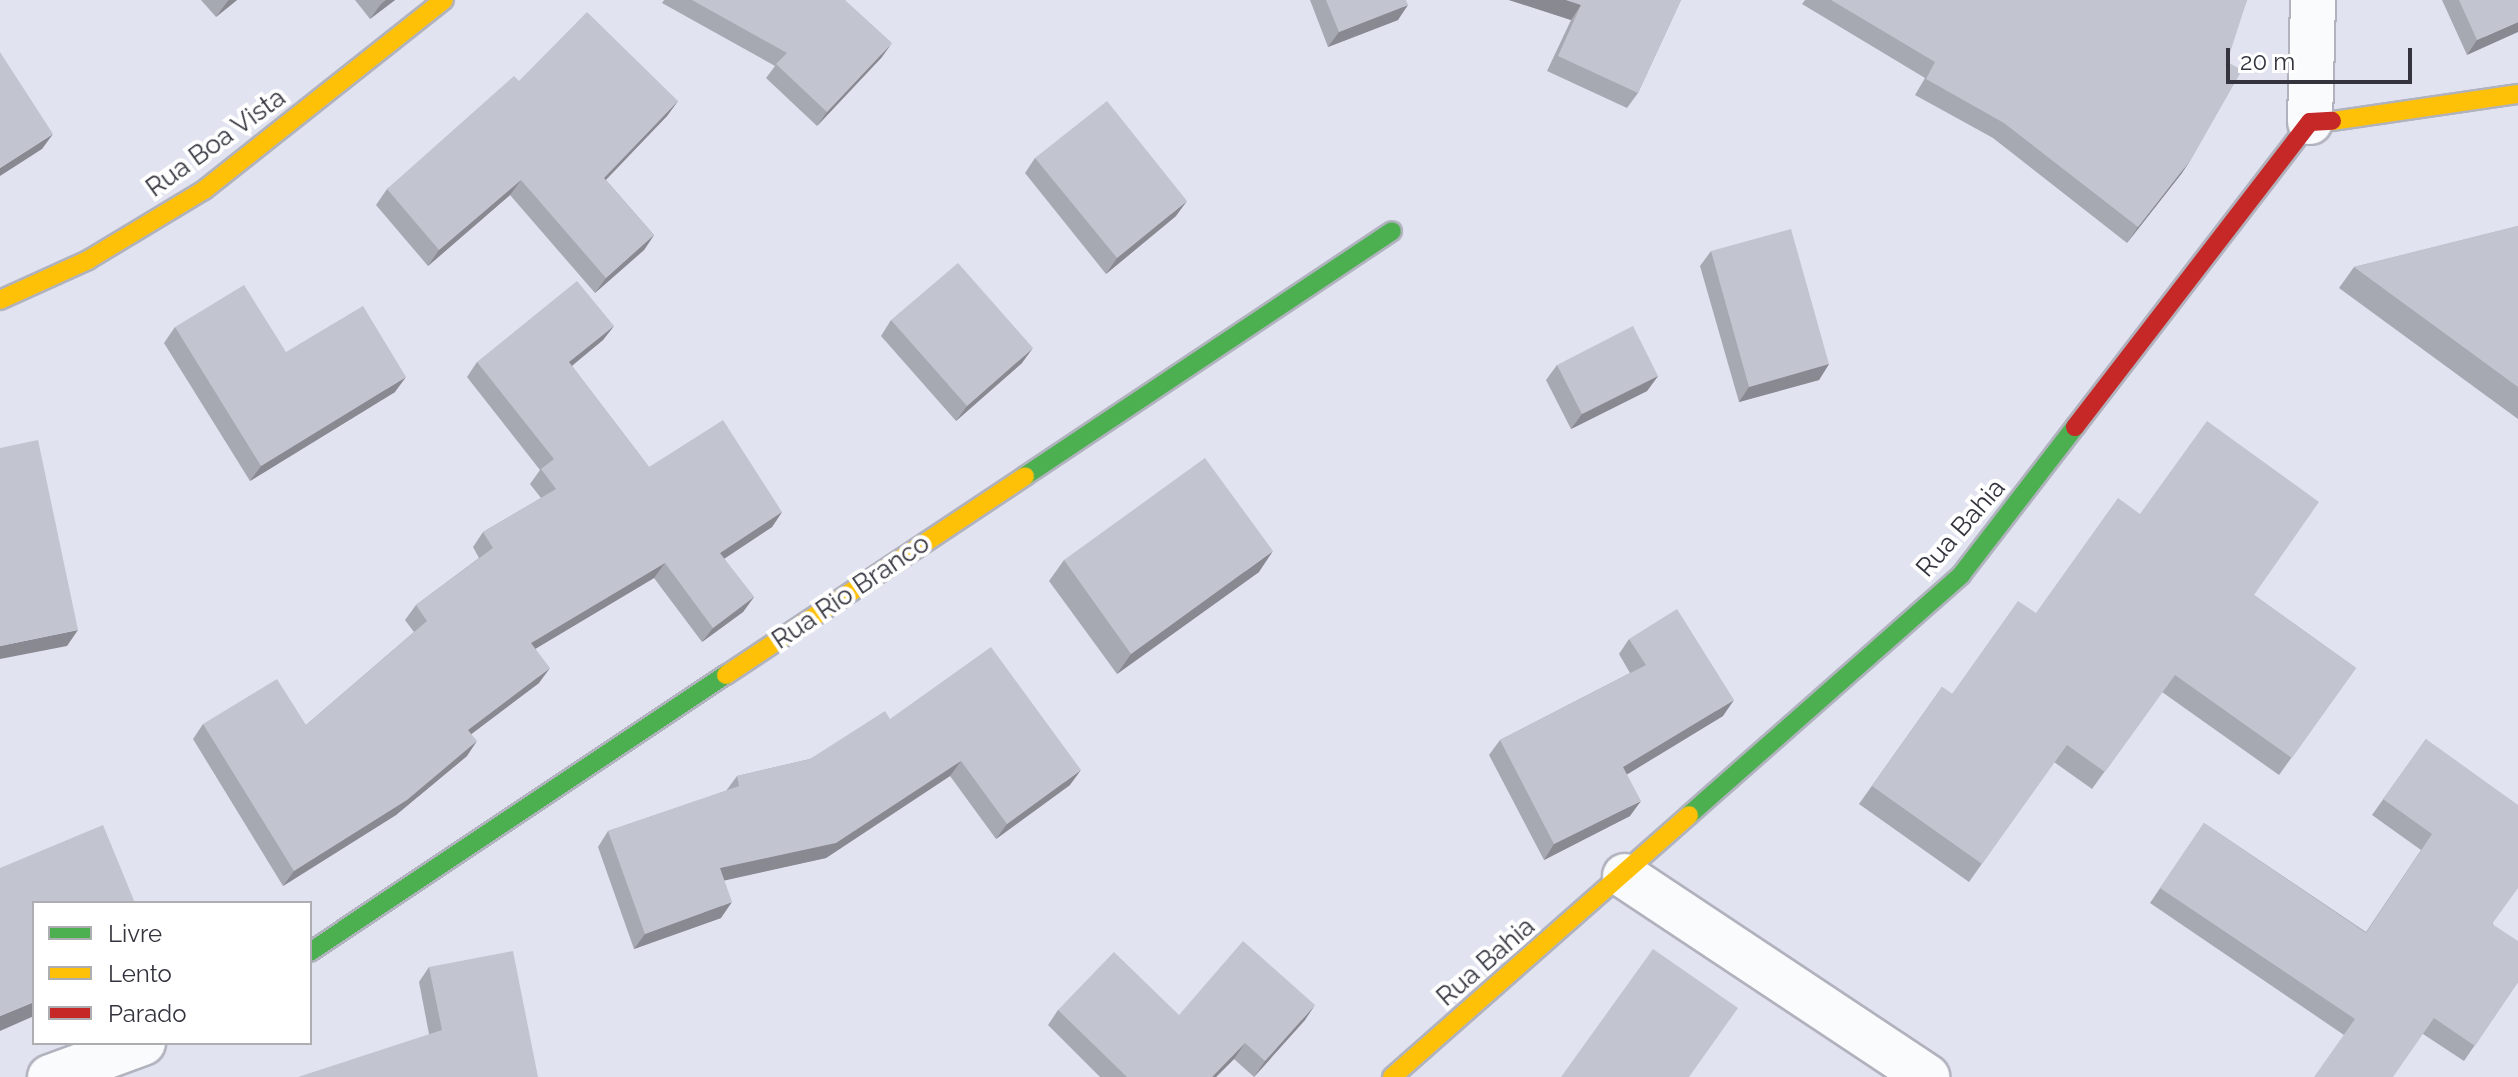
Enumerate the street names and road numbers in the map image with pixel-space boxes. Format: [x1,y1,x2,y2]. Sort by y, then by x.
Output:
street label: Rua Boa Vista [140,82,292,204]
street label: Rua Bahia [1910,473,2012,583]
street label: Rua Rio Branco [766,528,936,656]
street label: Rua Bahia [1431,911,1541,1013]

